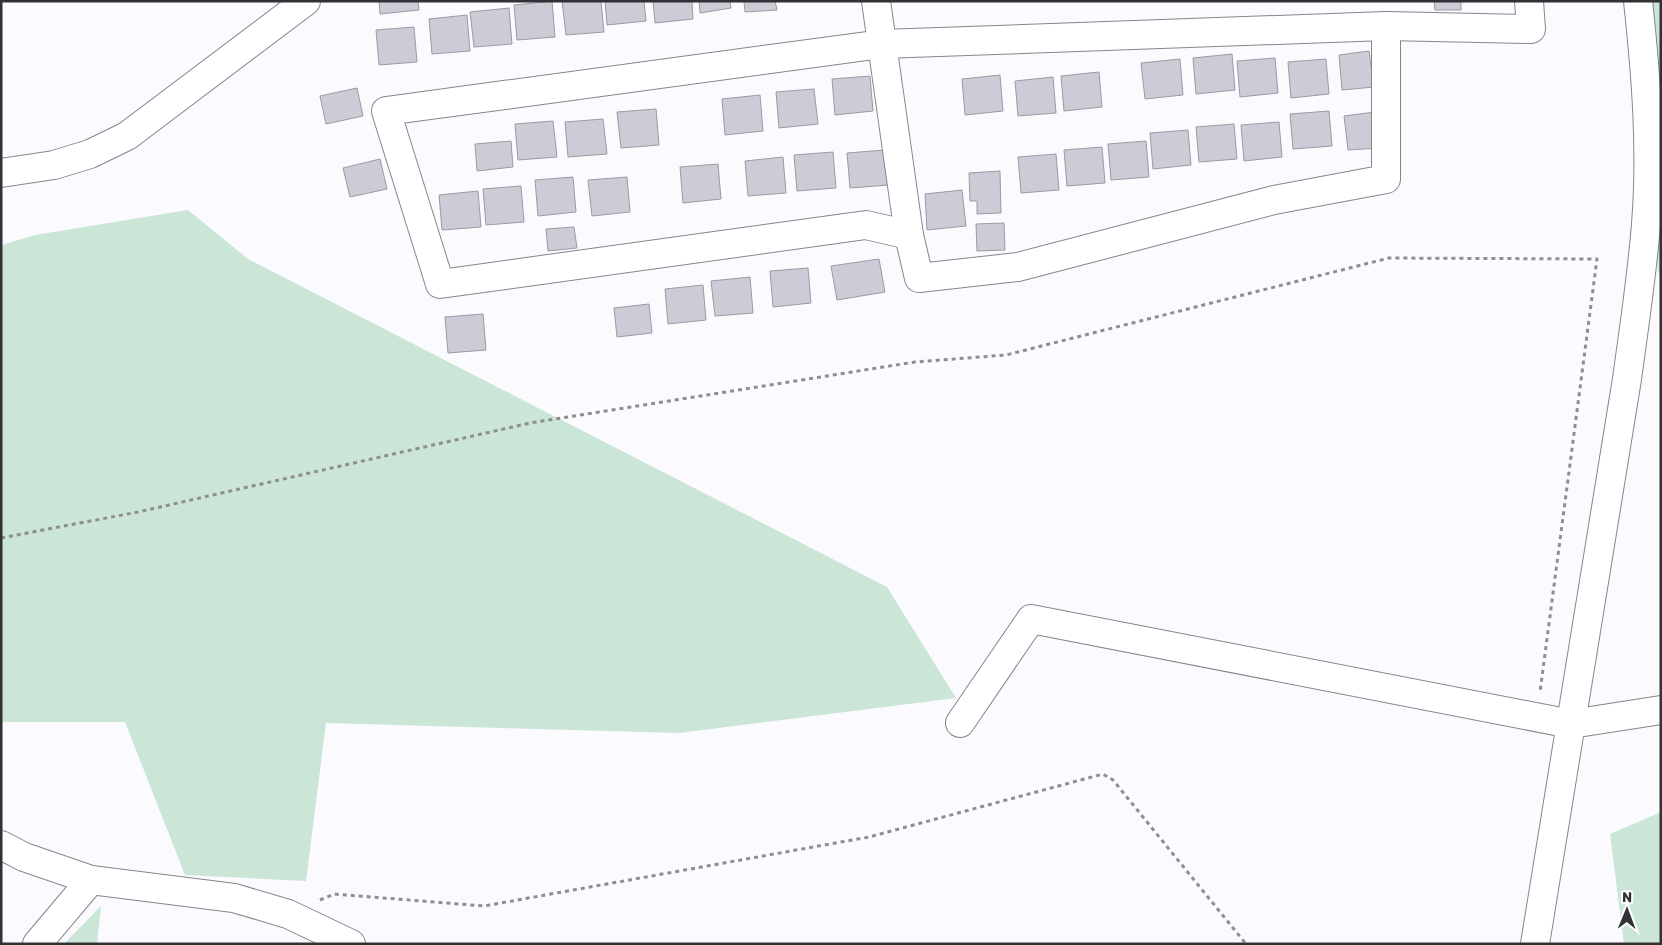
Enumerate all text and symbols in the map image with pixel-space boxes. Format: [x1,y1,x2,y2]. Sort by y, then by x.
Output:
north arrow [1602,885,1652,935]
text: N [1622,889,1632,906]

